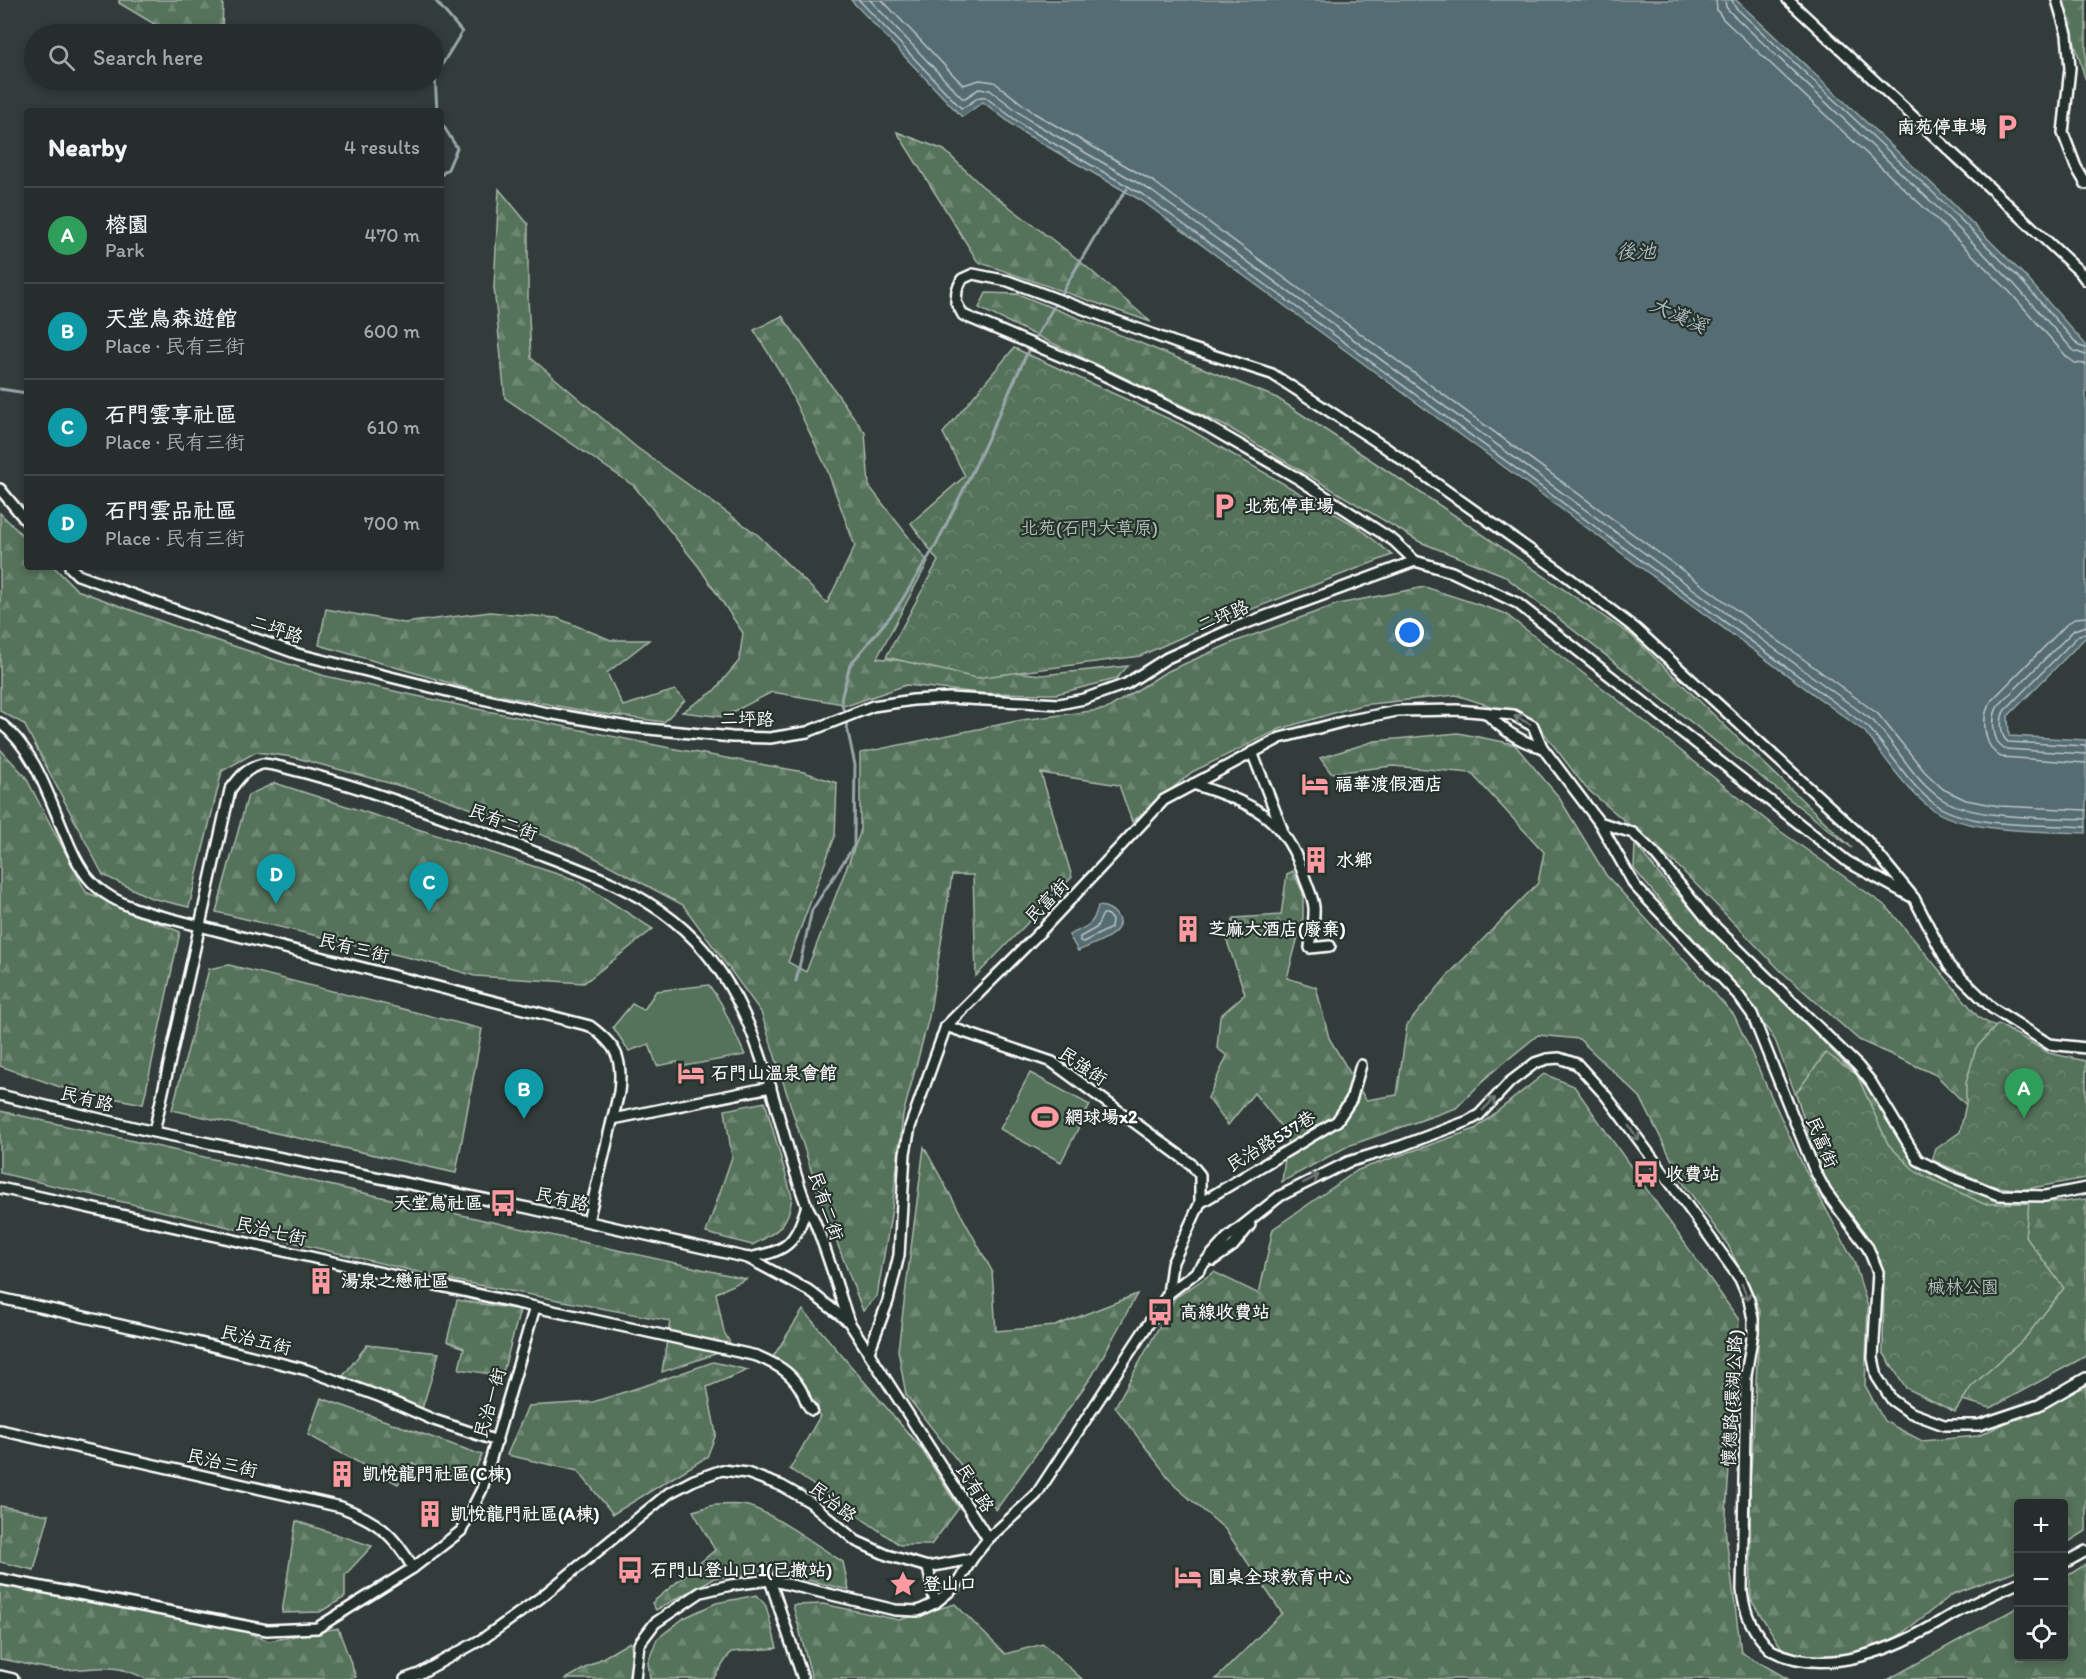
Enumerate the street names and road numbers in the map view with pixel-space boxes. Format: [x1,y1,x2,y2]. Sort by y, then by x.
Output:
street label: 二坪路 [1194,595,1252,637]
street label: 二坪路 [248,610,306,648]
street label: 二坪路 [720,708,774,730]
street label: 民有二街 [465,799,541,845]
street label: 民富街 [1020,874,1074,928]
street label: 民有三街 [316,929,392,967]
street label: 民強街 [1054,1042,1112,1090]
street label: 民有路 [58,1082,116,1116]
street label: 民治路537巷 [1222,1106,1320,1176]
street label: 民富街 [1801,1113,1843,1171]
street label: 民有二街 [804,1168,848,1244]
street label: 民有路 [533,1183,591,1215]
street label: 民治七街 [233,1212,309,1250]
street label: 民治五街 [218,1321,294,1359]
street label: 懷德路(環湖公路) [1717,1329,1747,1467]
street label: 民治一街 [470,1365,510,1441]
street label: 民治三街 [184,1444,260,1482]
street label: 民有路 [951,1459,999,1517]
street label: 民治路 [805,1477,861,1527]

